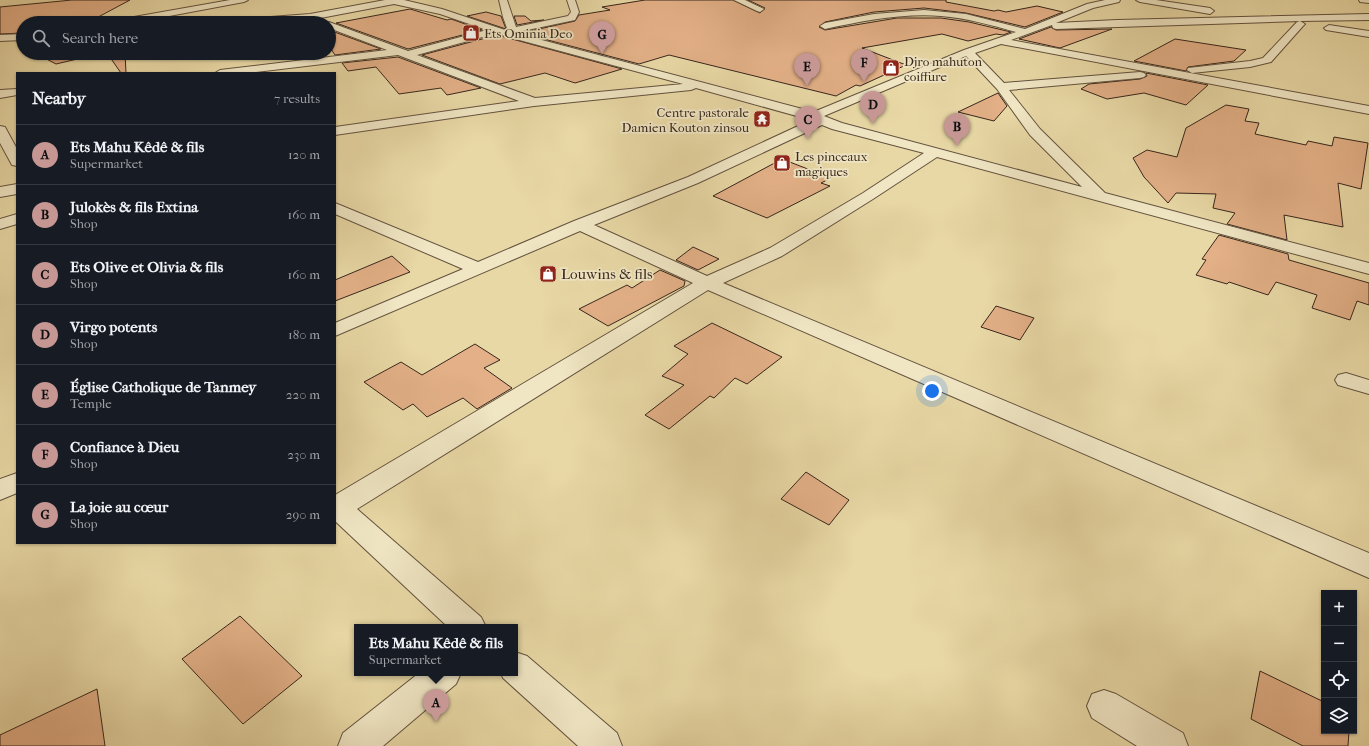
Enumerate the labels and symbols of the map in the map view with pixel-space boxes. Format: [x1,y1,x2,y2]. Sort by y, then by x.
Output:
pin: G [589,21,615,54]
shop icon: Ets Ominia Deo [461,23,481,43]
place label: Ets Ominia Deo [484,26,573,41]
pin: F [851,49,877,82]
pin: E [794,53,820,86]
place label: Djro mahuton coiffure [904,54,982,84]
shop icon: Djro mahuton coiffure [881,58,901,78]
pin: D [860,91,886,124]
place label: Centre pastorale Damien Kouton zinsou [621,105,750,135]
pin: C [795,106,821,139]
temple icon: Centre pastorale Damien Kouton zinsou [752,109,772,129]
pin: B [944,113,970,146]
place label: Les pinceaux magiques [795,149,868,179]
shop icon: Les pinceaux magiques [772,153,792,173]
shop icon: Louwins & fils [538,264,558,284]
place label: Louwins & fils [561,265,653,283]
your location [922,381,942,401]
pin: A [423,689,449,722]

